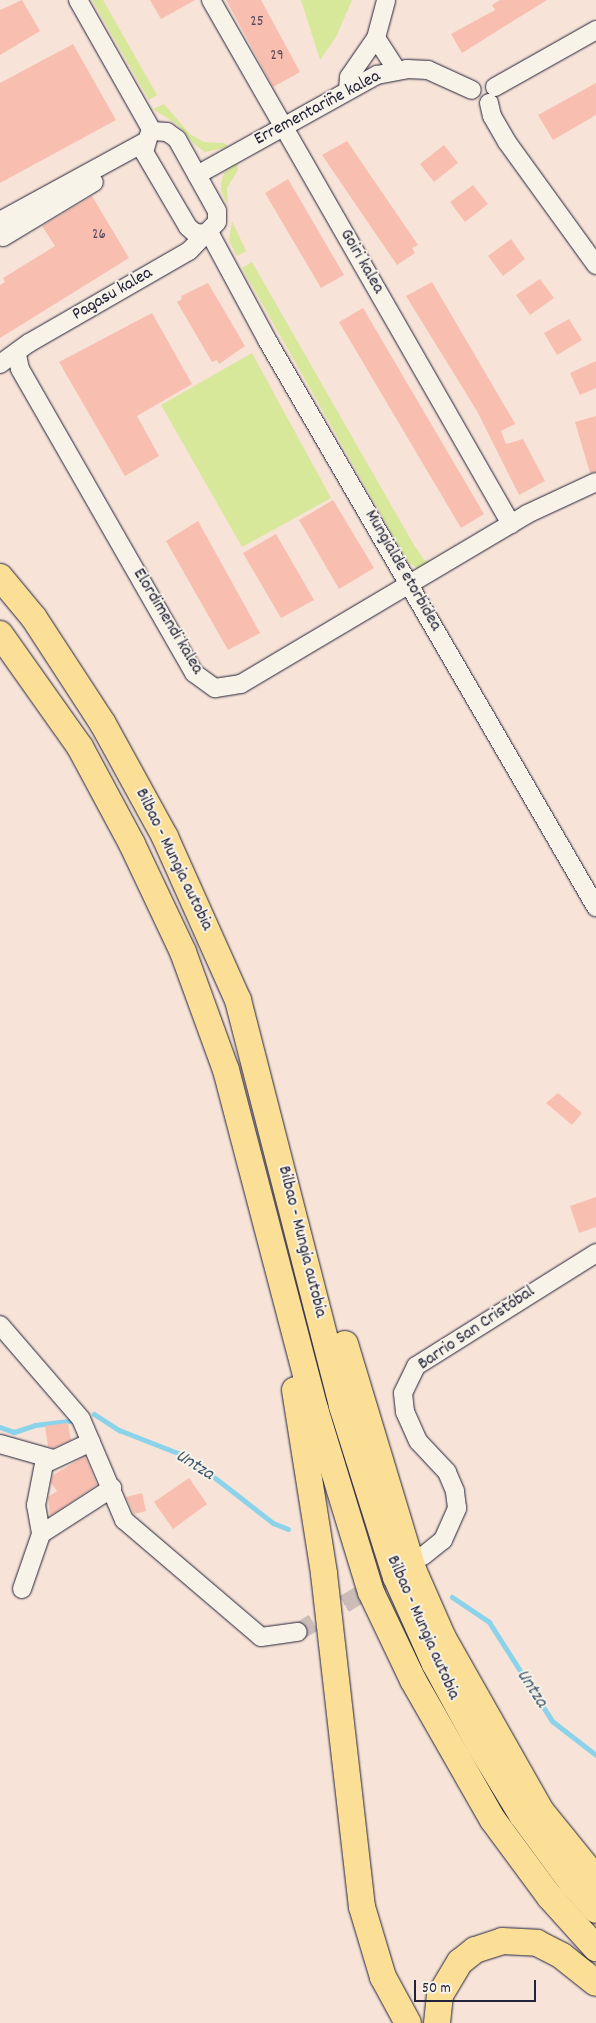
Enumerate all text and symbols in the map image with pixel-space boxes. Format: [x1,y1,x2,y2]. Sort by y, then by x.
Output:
house number: 25 [250,14,264,32]
house number: 29 [270,48,284,66]
street label: Errementariñe kalea [251,67,385,151]
street label: Goiri kalea [334,226,388,298]
house number: 26 [92,227,106,245]
street label: Pagasu kalea [69,263,157,327]
street label: Mungialde etorbidea [359,507,445,635]
street label: Elordimendi kalea [127,565,207,679]
street label: Bilbao - Mungia autobia [129,785,217,935]
street label: Bilbao - Mungia autobia [272,1164,330,1320]
street label: Barrio San Cristóbal [415,1282,539,1376]
water label: Untza [171,1445,217,1487]
street label: Bilbao - Mungia autobia [381,1553,463,1703]
water label: Untza [510,1666,552,1712]
scale bar [416,1970,538,2002]
text: 50 m [422,1978,451,2000]

